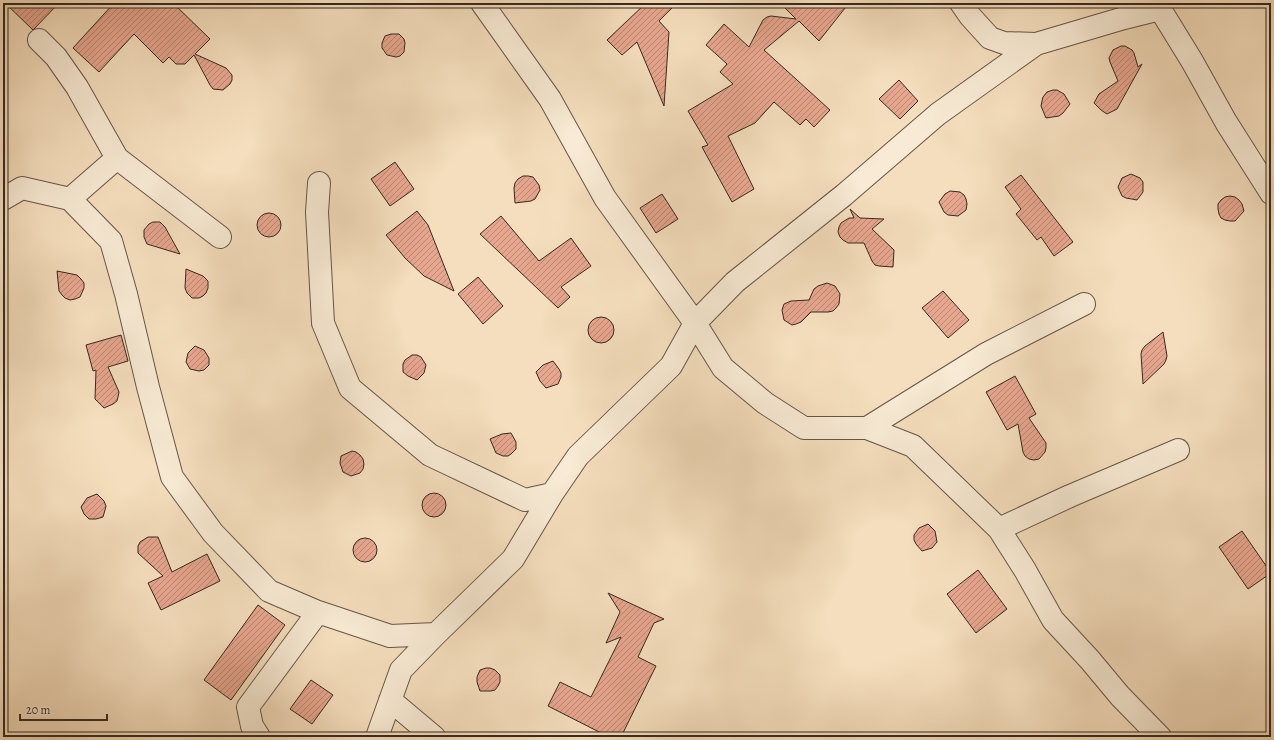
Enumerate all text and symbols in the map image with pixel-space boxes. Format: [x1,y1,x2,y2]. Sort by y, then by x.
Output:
scale bar [20,696,107,722]
text: 20 m [26,702,50,718]

